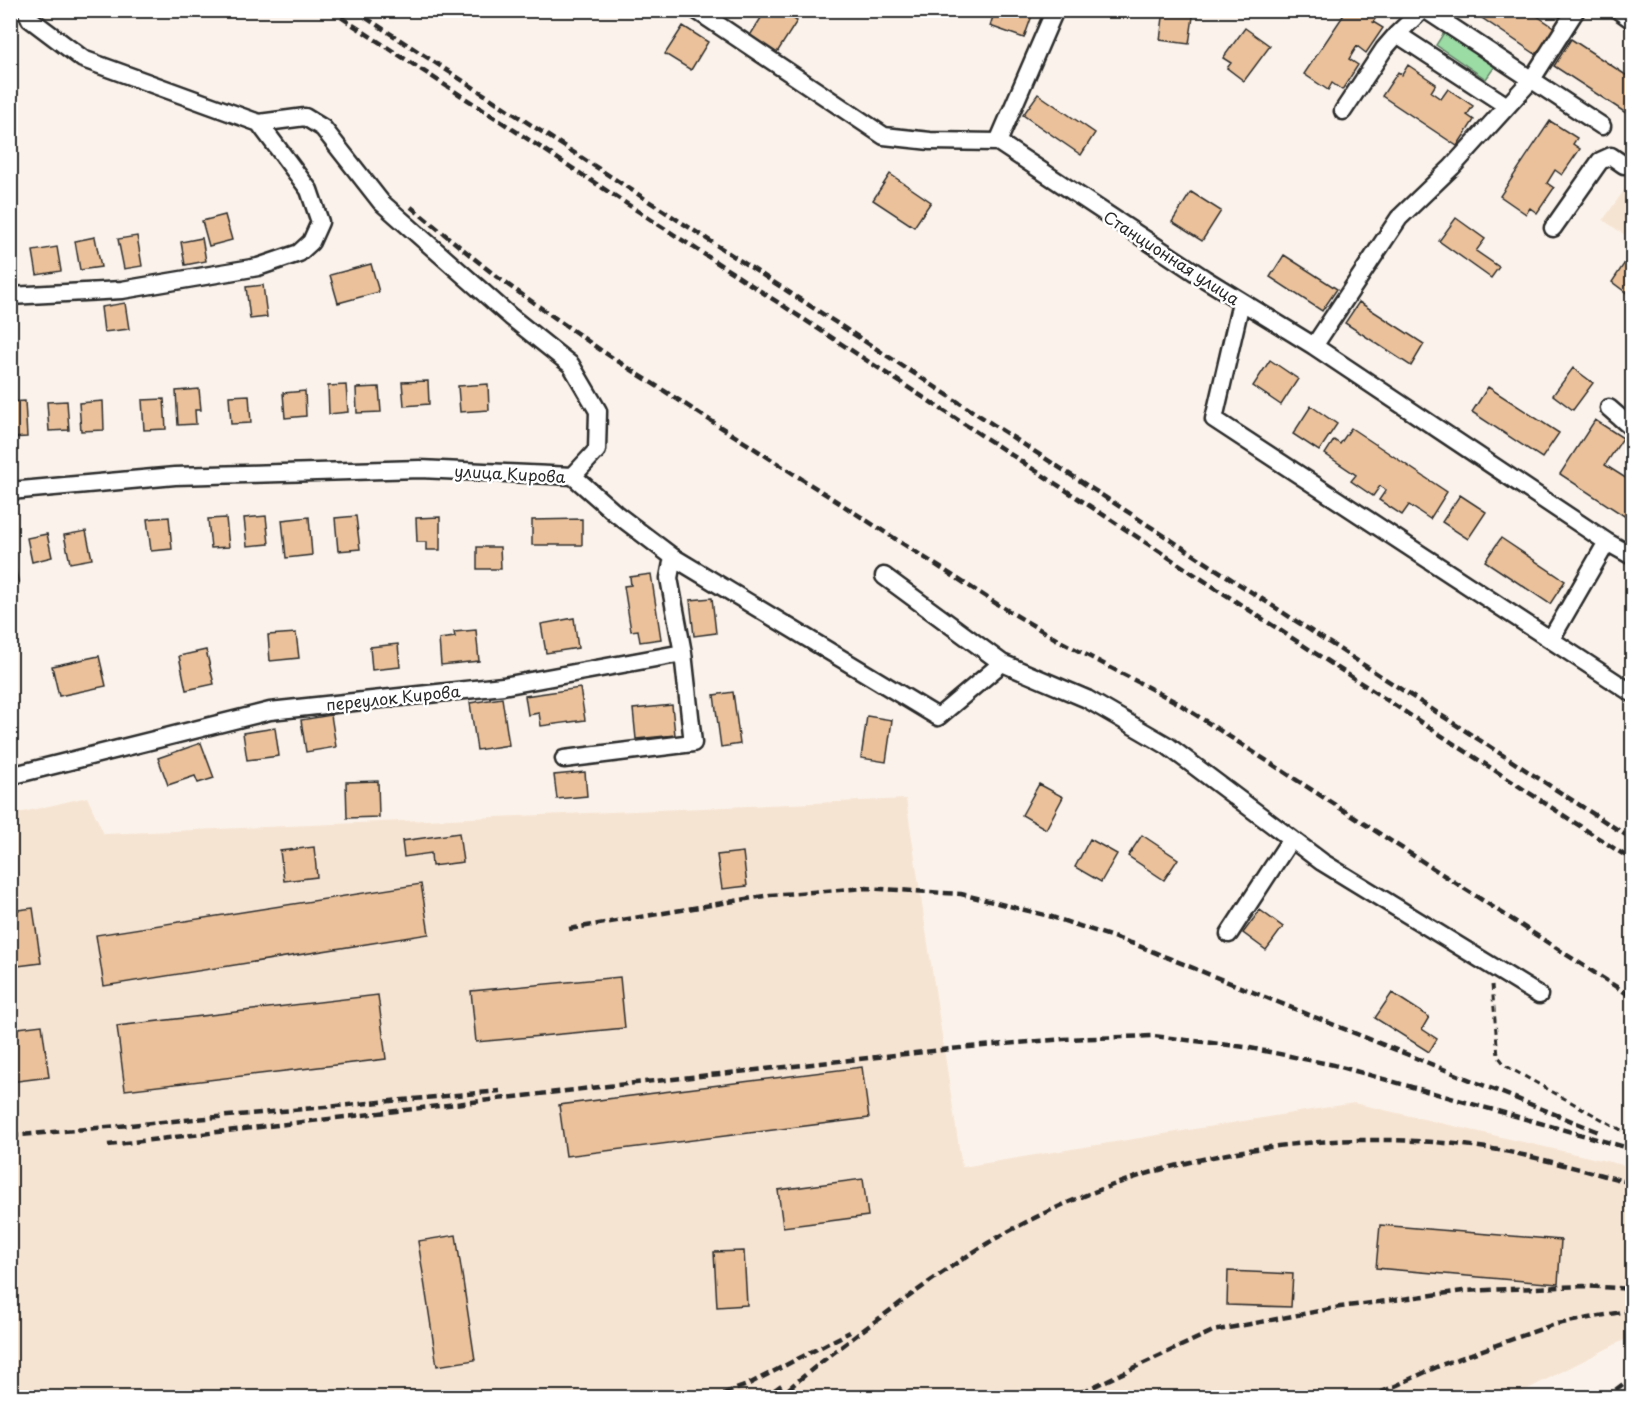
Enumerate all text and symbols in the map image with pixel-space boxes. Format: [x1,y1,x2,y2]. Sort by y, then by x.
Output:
street label: Станционная улица [1099,204,1245,310]
street label: улица Кирова [454,458,566,488]
street label: переулок Кирова [325,678,461,716]

